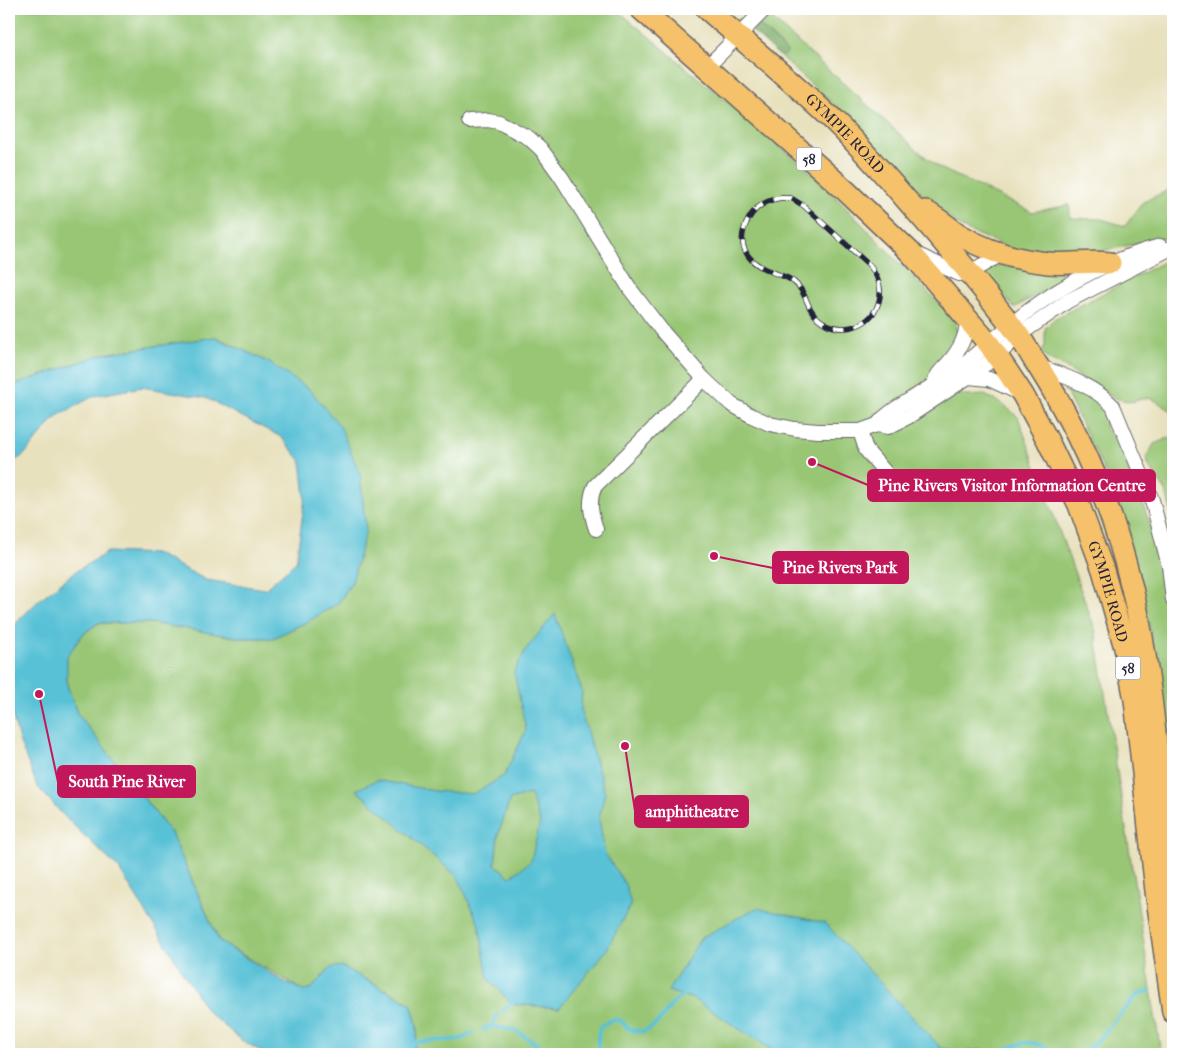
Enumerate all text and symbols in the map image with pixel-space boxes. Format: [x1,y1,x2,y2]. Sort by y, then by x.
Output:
street label: GYMPIE ROAD [802,90,888,177]
road number: 58 [796,148,822,170]
callout: Pine Rivers Visitor Information Centre [868,470,1155,501]
text: Pine Rivers Visitor Information Centre [878,476,1146,495]
street label: GYMPIE ROAD [1084,538,1132,644]
callout: Pine Rivers Park [773,552,908,583]
text: Pine Rivers Park [783,558,898,577]
road number: 58 [1116,656,1140,680]
callout: South Pine River [58,766,195,797]
text: South Pine River [69,772,187,791]
callout: amphitheatre [635,796,748,827]
text: amphitheatre [645,802,739,822]

